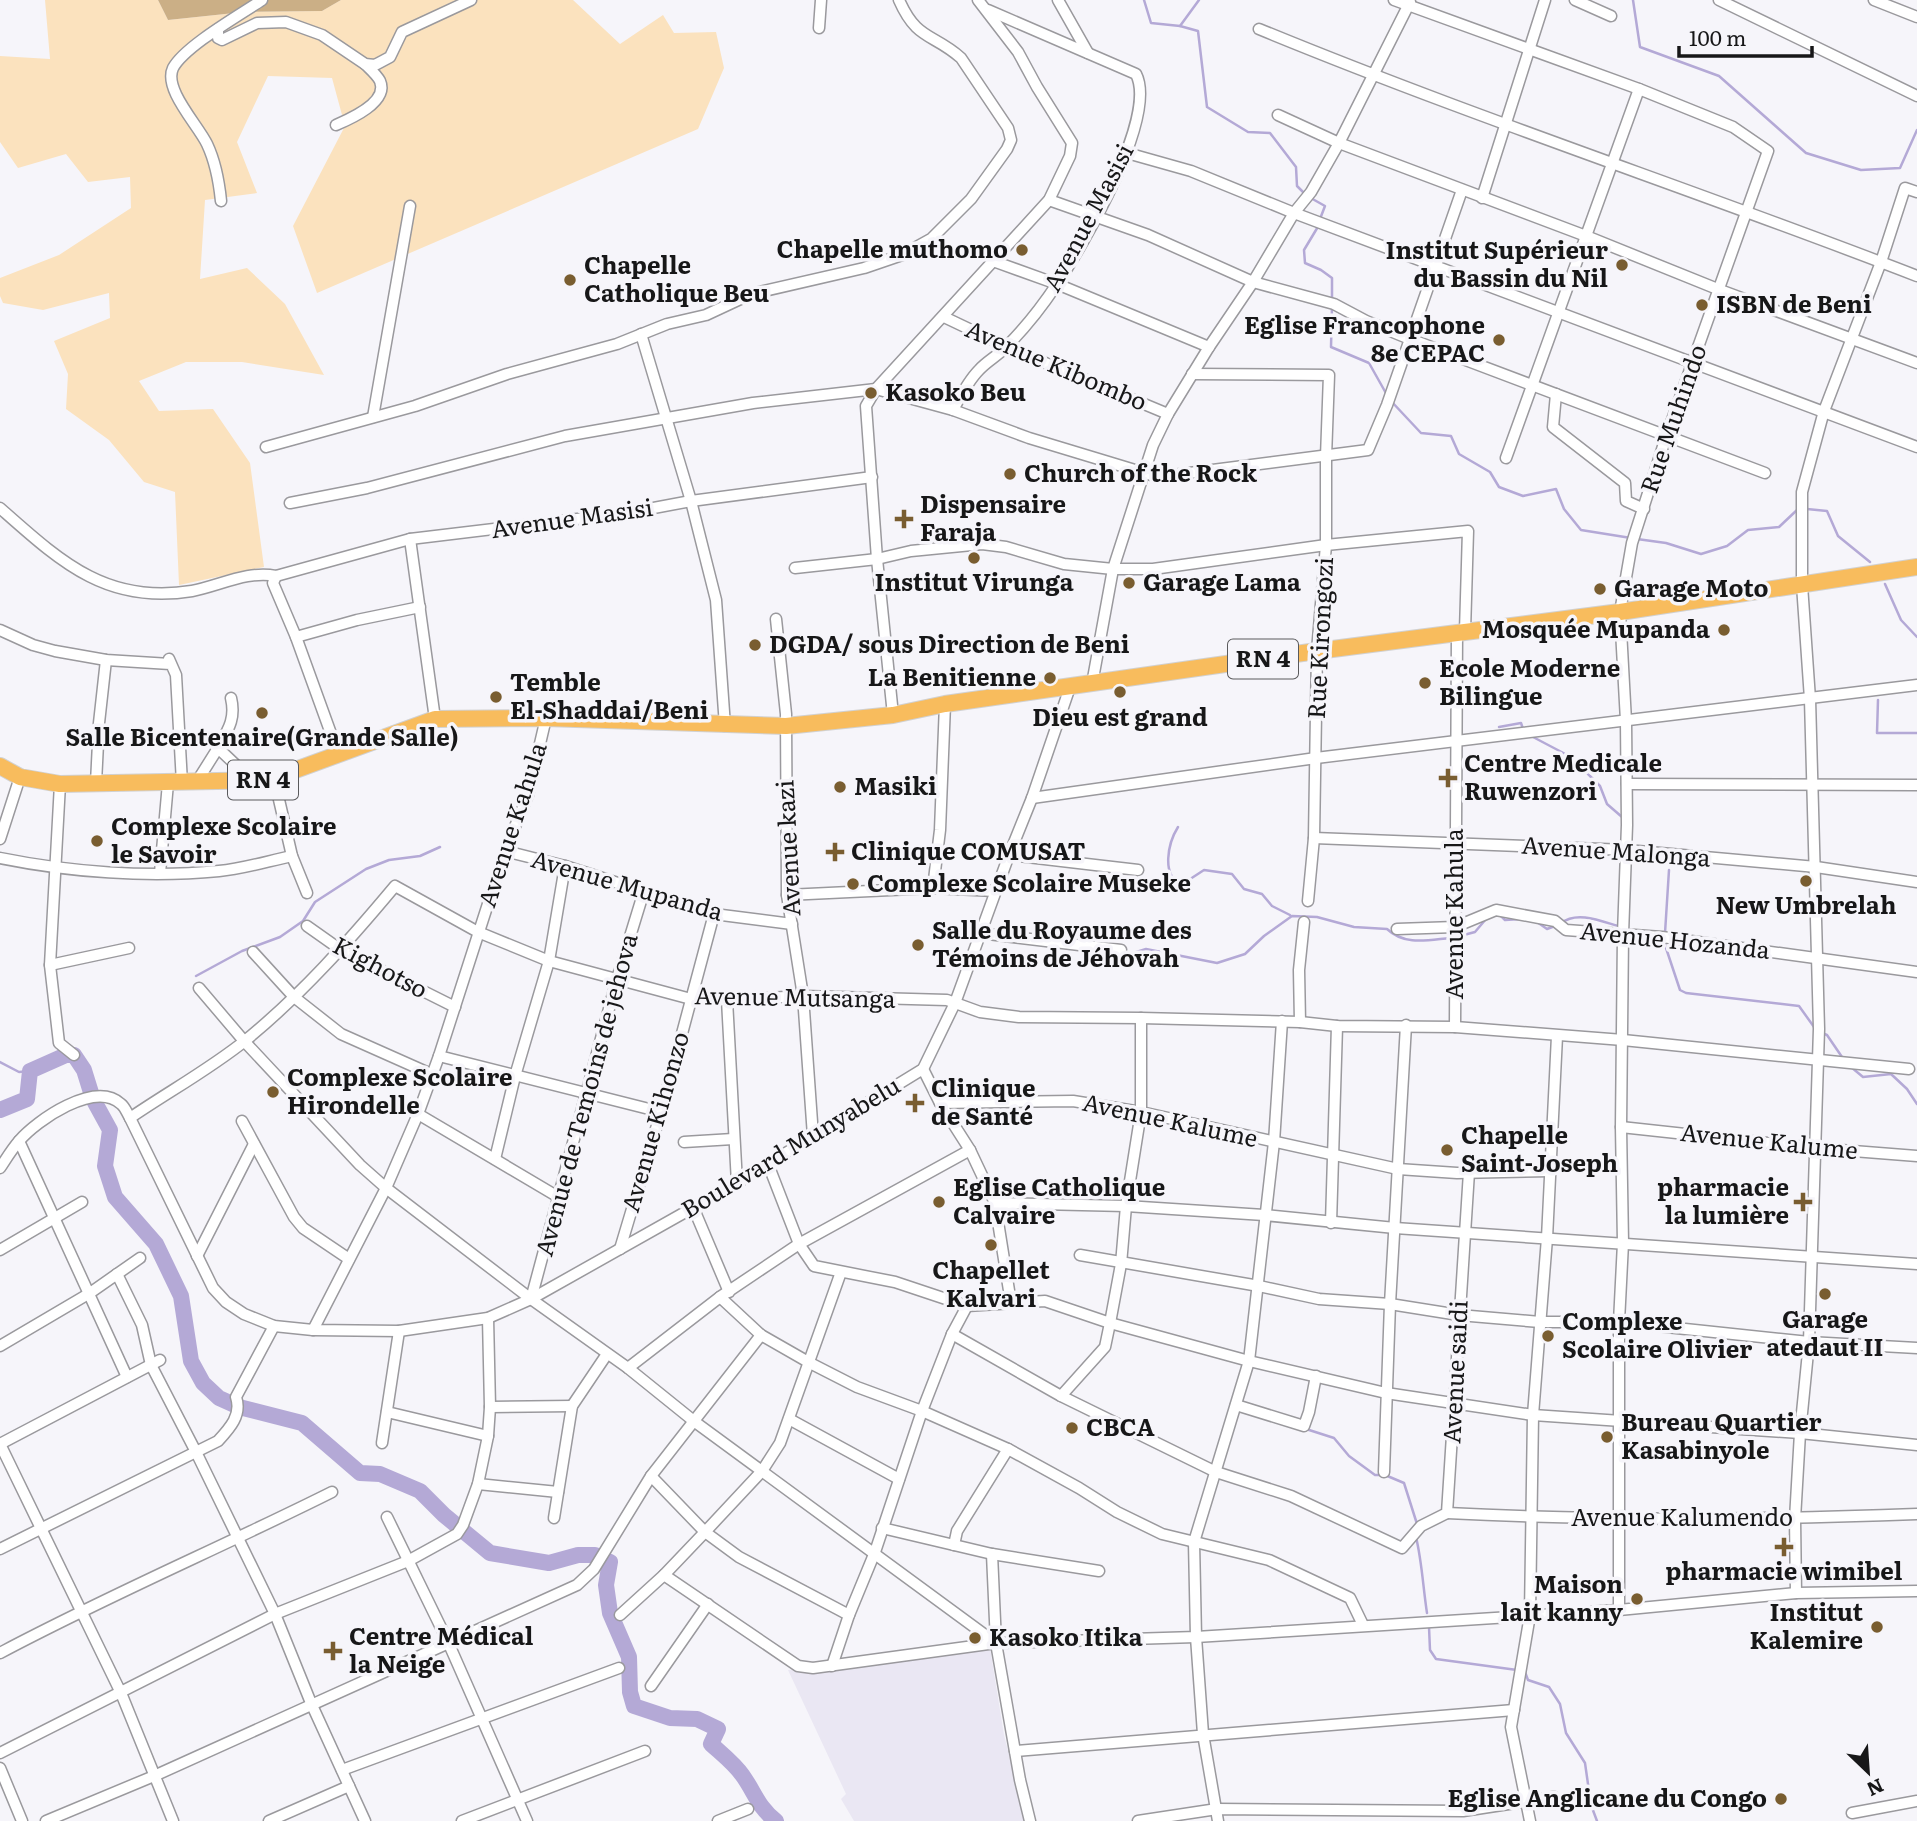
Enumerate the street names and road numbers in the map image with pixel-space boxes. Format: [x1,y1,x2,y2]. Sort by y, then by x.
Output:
street label: Avenue Masisi [1033,137,1141,297]
street label: Avenue Kibombo [961,310,1153,418]
street label: Rue Muhindo [1630,339,1713,497]
street label: Avenue Masisi [488,488,655,545]
street label: Rue Kirongozi [1297,556,1340,720]
road number: RN 4 [1228,639,1298,678]
street label: Avenue Kahula [468,737,554,911]
road number: RN 4 [228,760,298,800]
street label: Avenue kazi [765,779,808,917]
street label: Avenue Malonga [1521,825,1712,874]
street label: Avenue Kahula [1435,828,1470,1000]
street label: Avenue Mupanda [528,839,728,928]
street label: Avenue Hozanda [1579,911,1772,966]
street label: Kighotso [328,926,435,1005]
street label: Avenue de Temoins de jehova [525,929,645,1260]
street label: Avenue Mutsanga [694,976,896,1015]
street label: Avenue Kihonzo [611,1027,696,1216]
street label: Boulevard Munyabelu [674,1066,906,1225]
street label: Avenue Kalume [1080,1083,1261,1154]
street label: Avenue Kalume [1679,1113,1860,1166]
street label: Avenue saidi [1432,1299,1475,1444]
street label: Avenue Kalumendo [1571,1498,1793,1533]

